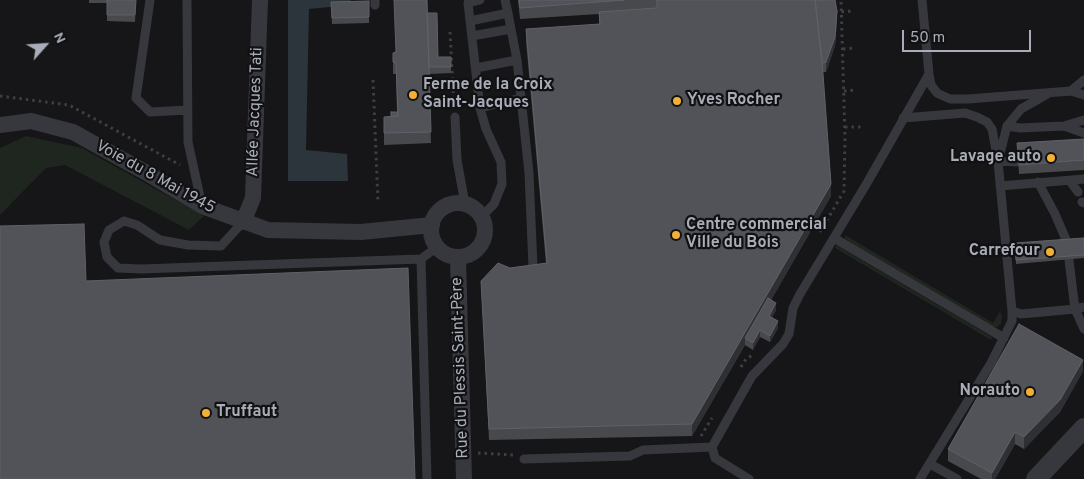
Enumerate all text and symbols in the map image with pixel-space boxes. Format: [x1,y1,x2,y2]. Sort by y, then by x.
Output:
north arrow [20,20,70,70]
scale bar [904,20,1033,52]
text: 50 m [910,29,945,48]
text: N [49,30,69,46]
street label: Allée Jacques Tati [244,47,268,177]
place label: Ferme de la Croix Saint-Jacques [423,76,552,114]
marker: Ferme de la Croix Saint-Jacques [407,89,419,101]
place label: Yves Rocher [687,91,780,111]
marker: Yves Rocher [671,95,683,107]
street label: Voie du 8 Mai 1945 [92,137,218,219]
place label: Lavage auto [950,148,1041,168]
marker: Lavage auto [1045,152,1057,164]
place label: Centre commercial Ville du Bois [686,216,827,254]
marker: Centre commercial Ville du Bois [670,229,682,241]
place label: Carrefour [969,242,1040,262]
marker: Carrefour [1044,246,1056,258]
street label: Rue du Plessis Saint-Père [448,277,474,459]
place label: Norauto [959,382,1020,402]
marker: Norauto [1024,386,1036,398]
place label: Truffaut [216,403,277,423]
marker: Truffaut [200,407,212,419]

